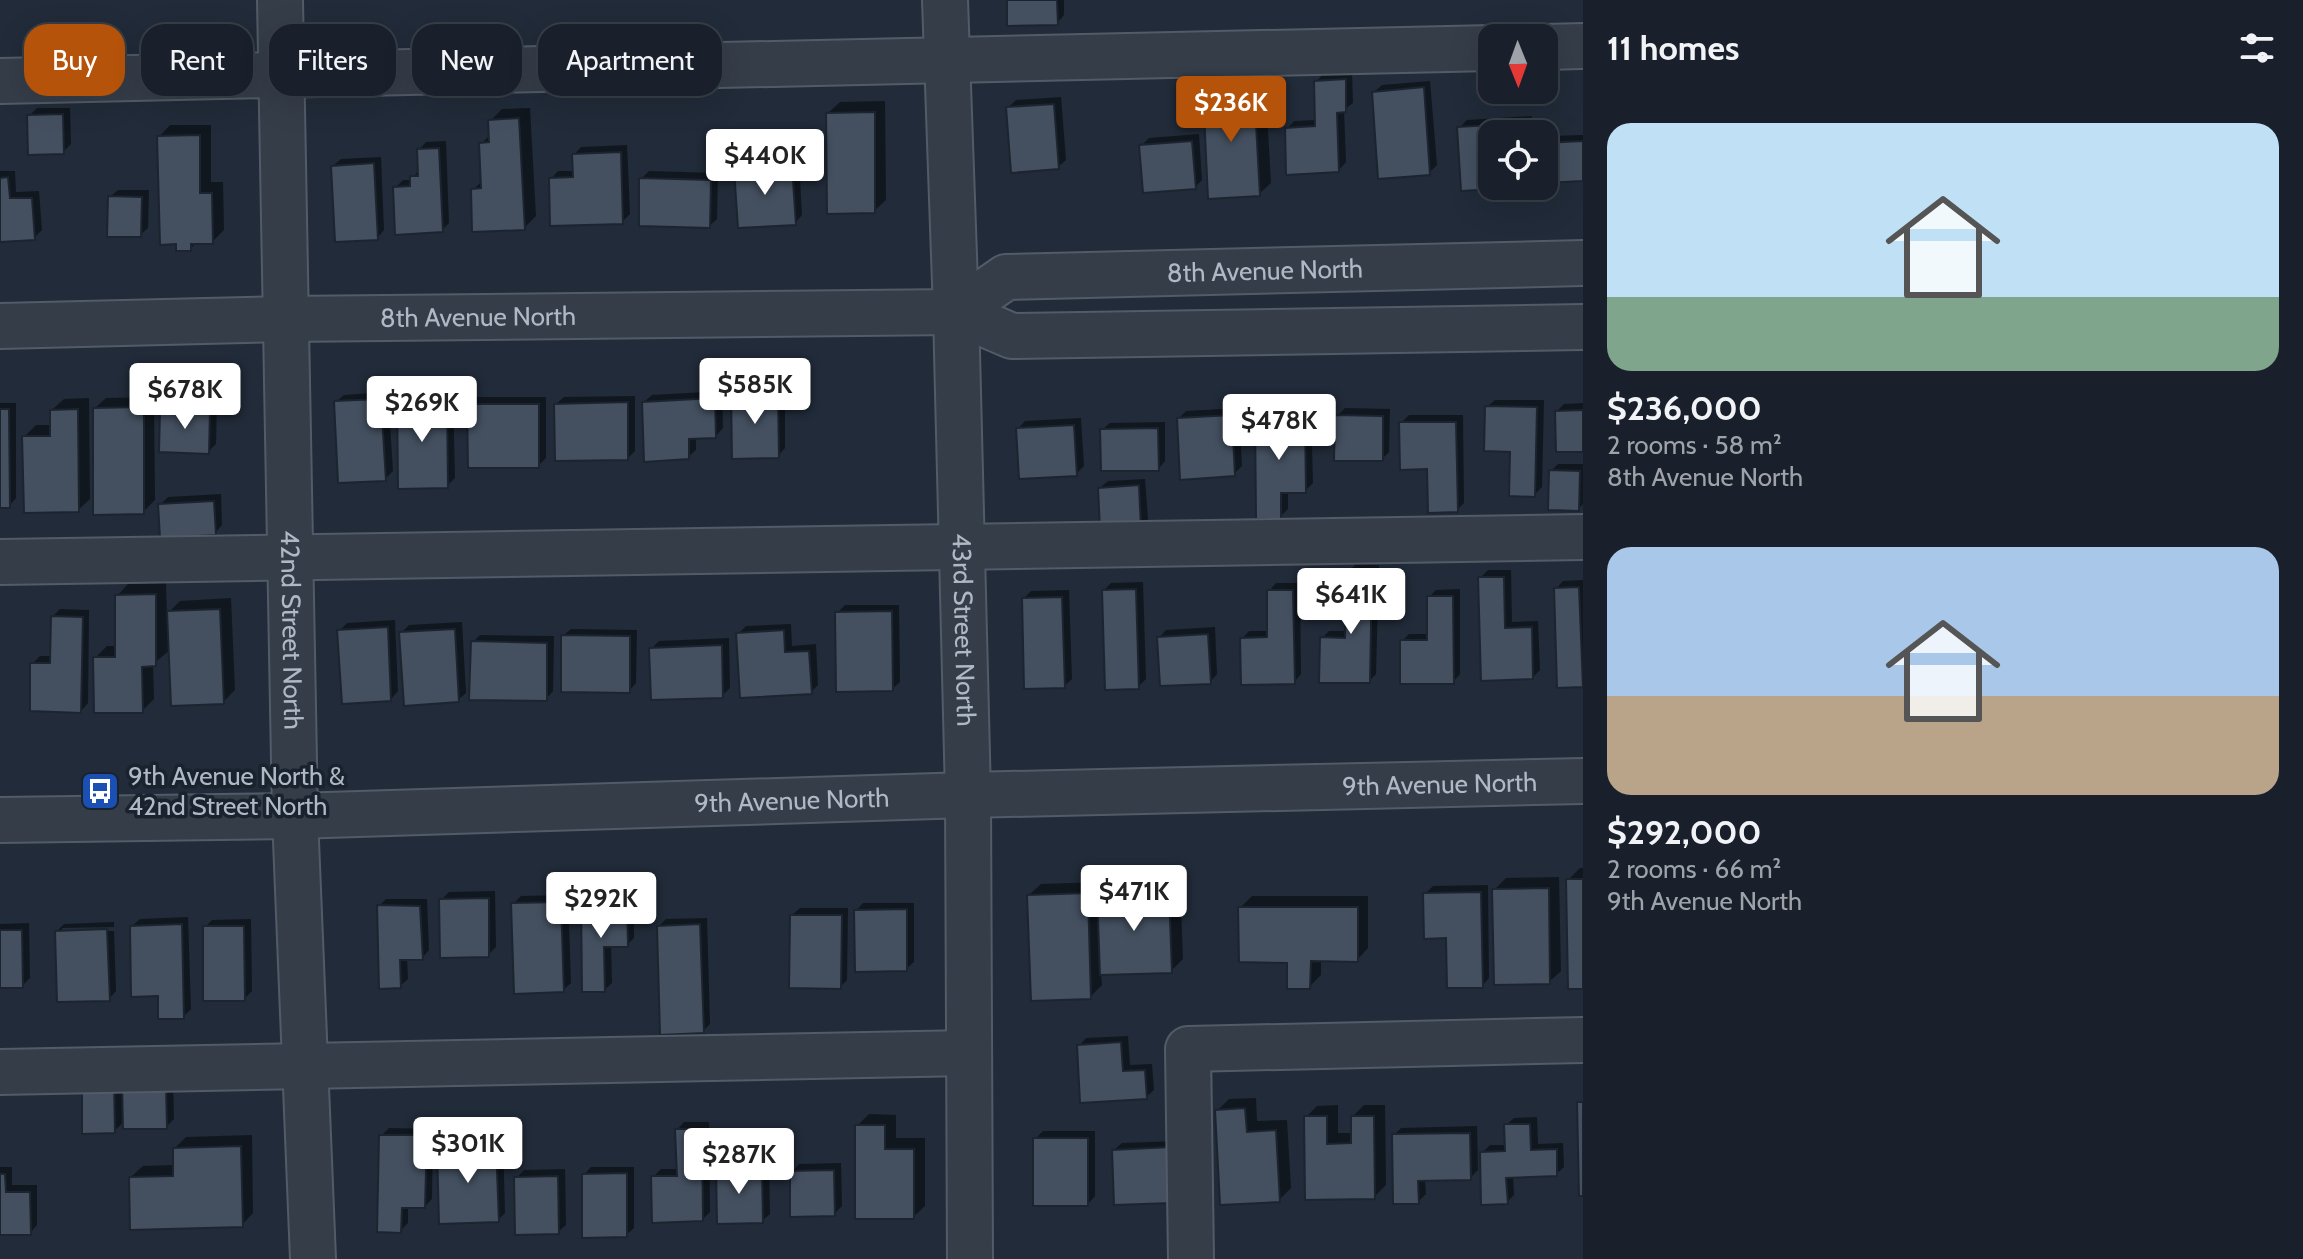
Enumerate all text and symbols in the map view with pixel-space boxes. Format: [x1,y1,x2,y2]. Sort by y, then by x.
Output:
chip: Buy [24,24,125,96]
chip: Rent [141,24,253,96]
chip: Filters [269,24,396,96]
chip: New [412,24,522,96]
chip: Apartment [538,24,722,96]
north arrow [1478,24,1558,104]
map controls [1478,24,1558,200]
icon: filters [2235,26,2279,70]
text: 11 homes [1607,27,1739,69]
pin: $236K [1175,76,1287,144]
text: $236K [1194,86,1268,118]
button: locate [1478,120,1558,200]
pin: $440K [709,129,821,197]
text: $440K [724,139,806,171]
icon: home [1871,175,2015,319]
street label: 8th Avenue North [1166,252,1363,289]
street label: 8th Avenue North [380,300,576,334]
pin: $585K [699,358,811,426]
pin: $678K [129,363,241,431]
text: $585K [717,368,793,400]
text: $678K [148,373,222,405]
pin: $269K [366,376,478,444]
text: $269K [385,386,459,418]
text: $236,000 [1607,387,1762,429]
pin: $478K [1223,394,1335,462]
text: $478K [1241,404,1317,436]
text: 2 rooms · 58 m² [1607,429,1782,461]
text: 8th Avenue North [1607,461,1803,493]
street label: 42nd Street North [274,530,309,730]
street label: 43rd Street North [945,533,982,727]
pin: $641K [1295,568,1407,636]
text: $641K [1315,578,1387,610]
icon: home [1871,599,2015,743]
place label: 9th Avenue North & 42nd Street North [128,760,345,822]
street label: 9th Avenue North [1342,766,1537,802]
bus stop icon: 9th Avenue North & 42nd Street North [79,770,121,812]
street label: 9th Avenue North [694,781,890,820]
text: $292,000 [1607,811,1761,853]
text: 2 rooms · 66 m² [1607,853,1781,885]
pin: $471K [1078,865,1190,933]
pin: $292K [545,872,657,940]
text: $471K [1099,875,1169,907]
text: $292K [564,882,638,914]
text: 9th Avenue North [1607,885,1802,917]
pin: $301K [412,1117,524,1185]
text: $301K [431,1127,505,1159]
pin: $287K [683,1128,795,1196]
text: $287K [702,1138,776,1170]

